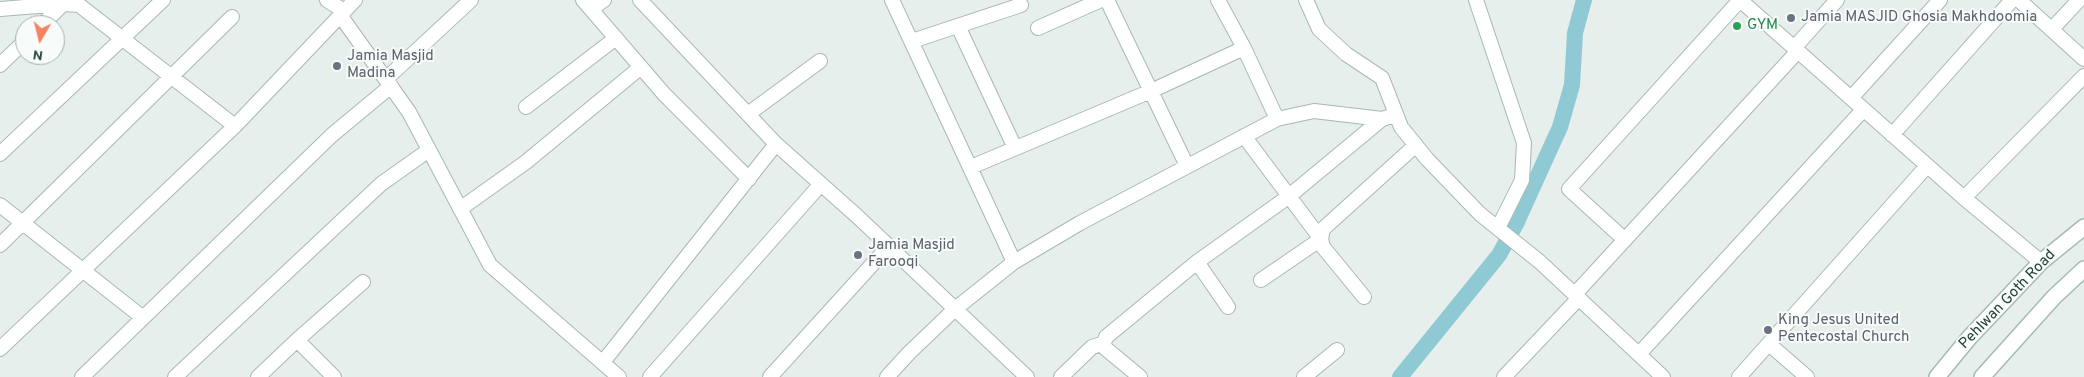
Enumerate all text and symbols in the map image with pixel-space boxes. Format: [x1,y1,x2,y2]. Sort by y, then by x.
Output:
place label: Jamia MASJID Ghosia Makhdoomia [1801,9,2037,27]
marker: Jamia MASJID Ghosia Makhdoomia [1785,12,1797,24]
north arrow [15,15,65,65]
place label: GYM [1747,17,1778,35]
marker: GYM [1731,20,1743,32]
text: N [32,45,44,63]
place label: Jamia Masjid Madina [347,48,434,83]
marker: Jamia Masjid Madina [331,60,343,72]
place label: Jamia Masjid Farooqi [868,237,955,272]
street label: Pehlwan Goth Road [1956,247,2060,353]
marker: Jamia Masjid Farooqi [852,249,864,261]
place label: King Jesus United Pentecostal Church [1778,312,1909,347]
marker: King Jesus United Pentecostal Church [1762,324,1774,336]

